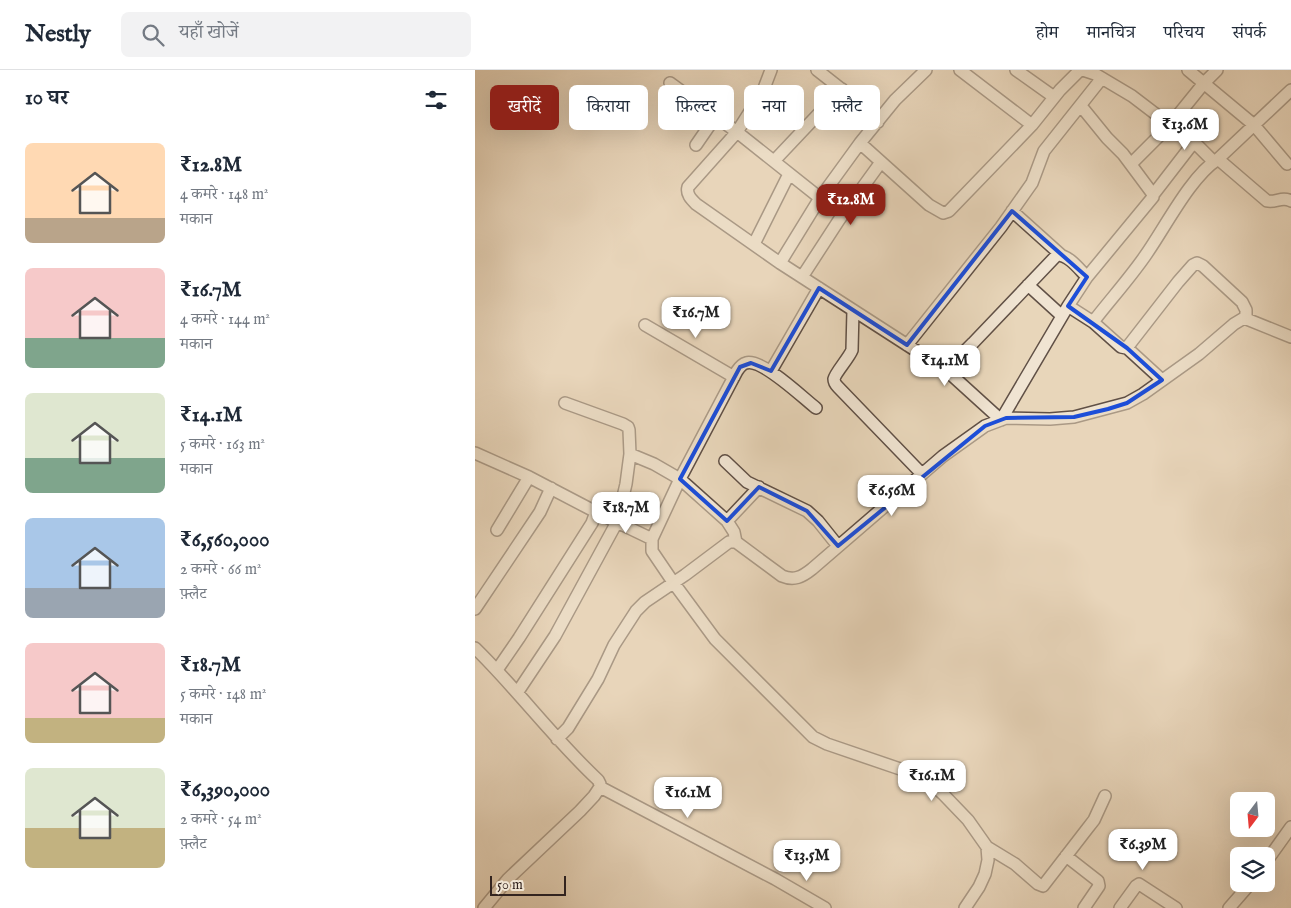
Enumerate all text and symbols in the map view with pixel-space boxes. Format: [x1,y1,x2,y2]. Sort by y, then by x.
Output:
search box [121,12,471,57]
text: Nestly [25,19,91,50]
icon: search [139,21,167,49]
text: यहाँ खोजें [179,21,239,45]
text: होम [1036,22,1059,45]
text: मानचित्र [1087,22,1135,45]
text: परिचय [1163,22,1204,45]
text: संपर्क [1232,22,1266,45]
text: 10 घर [25,85,68,112]
chip: खरीदें [490,85,559,130]
chip: किराया [569,85,648,130]
chip: फ़िल्टर [658,85,734,130]
chip: नया [744,85,804,130]
chip: फ़्लैट [814,85,880,130]
icon: filters [422,86,450,114]
pin: ₹13.6M [1144,108,1226,151]
text: ₹13.6M [1162,115,1208,135]
text: ₹12.8M [180,152,242,179]
icon: home [65,163,125,223]
pin: ₹12.8M [810,184,892,226]
text: 4 कमरे · 148 m² [180,185,269,205]
text: ₹12.8M [827,190,875,210]
text: मकान [180,210,212,230]
text: ₹16.7M [180,277,242,304]
icon: home [65,288,125,348]
pin: ₹16.7M [655,296,737,339]
text: ₹16.7M [673,303,719,323]
text: 4 कमरे · 144 m² [180,310,270,330]
text: मकान [180,335,212,355]
pin: ₹14.1M [904,344,986,387]
text: ₹14.1M [921,351,969,371]
text: ₹14.1M [180,402,243,429]
icon: home [65,413,125,473]
text: 5 कमरे · 163 m² [180,435,265,455]
text: मकान [180,460,212,480]
pin: ₹6.56M [851,474,933,517]
text: ₹6.56M [869,481,915,501]
pin: ₹18.7M [585,492,667,534]
text: ₹18.7M [603,498,649,518]
text: ₹6,560,000 [180,527,270,554]
icon: home [65,538,125,598]
text: 2 कमरे · 66 m² [180,560,262,580]
text: फ़्लैट [180,585,207,605]
text: ₹18.7M [180,652,241,679]
icon: home [65,663,125,723]
text: 5 कमरे · 148 m² [180,685,266,705]
text: मकान [180,710,212,730]
pin: ₹16.1M [891,760,973,802]
text: ₹16.1M [909,766,955,786]
pin: ₹16.1M [647,776,729,819]
text: ₹6,390,000 [180,777,270,804]
text: ₹16.1M [665,783,711,803]
icon: home [65,788,125,848]
north arrow [1230,792,1275,838]
map controls [1230,792,1275,892]
text: 2 कमरे · 54 m² [180,810,262,830]
pin: ₹6.39M [1102,828,1184,871]
text: फ़्लैट [180,835,207,855]
text: ₹6.39M [1119,835,1167,855]
pin: ₹13.5M [766,840,848,882]
text: ₹13.5M [784,846,830,866]
button: layers [1230,847,1275,892]
scale bar [490,873,566,896]
text: 50 m [497,876,523,894]

